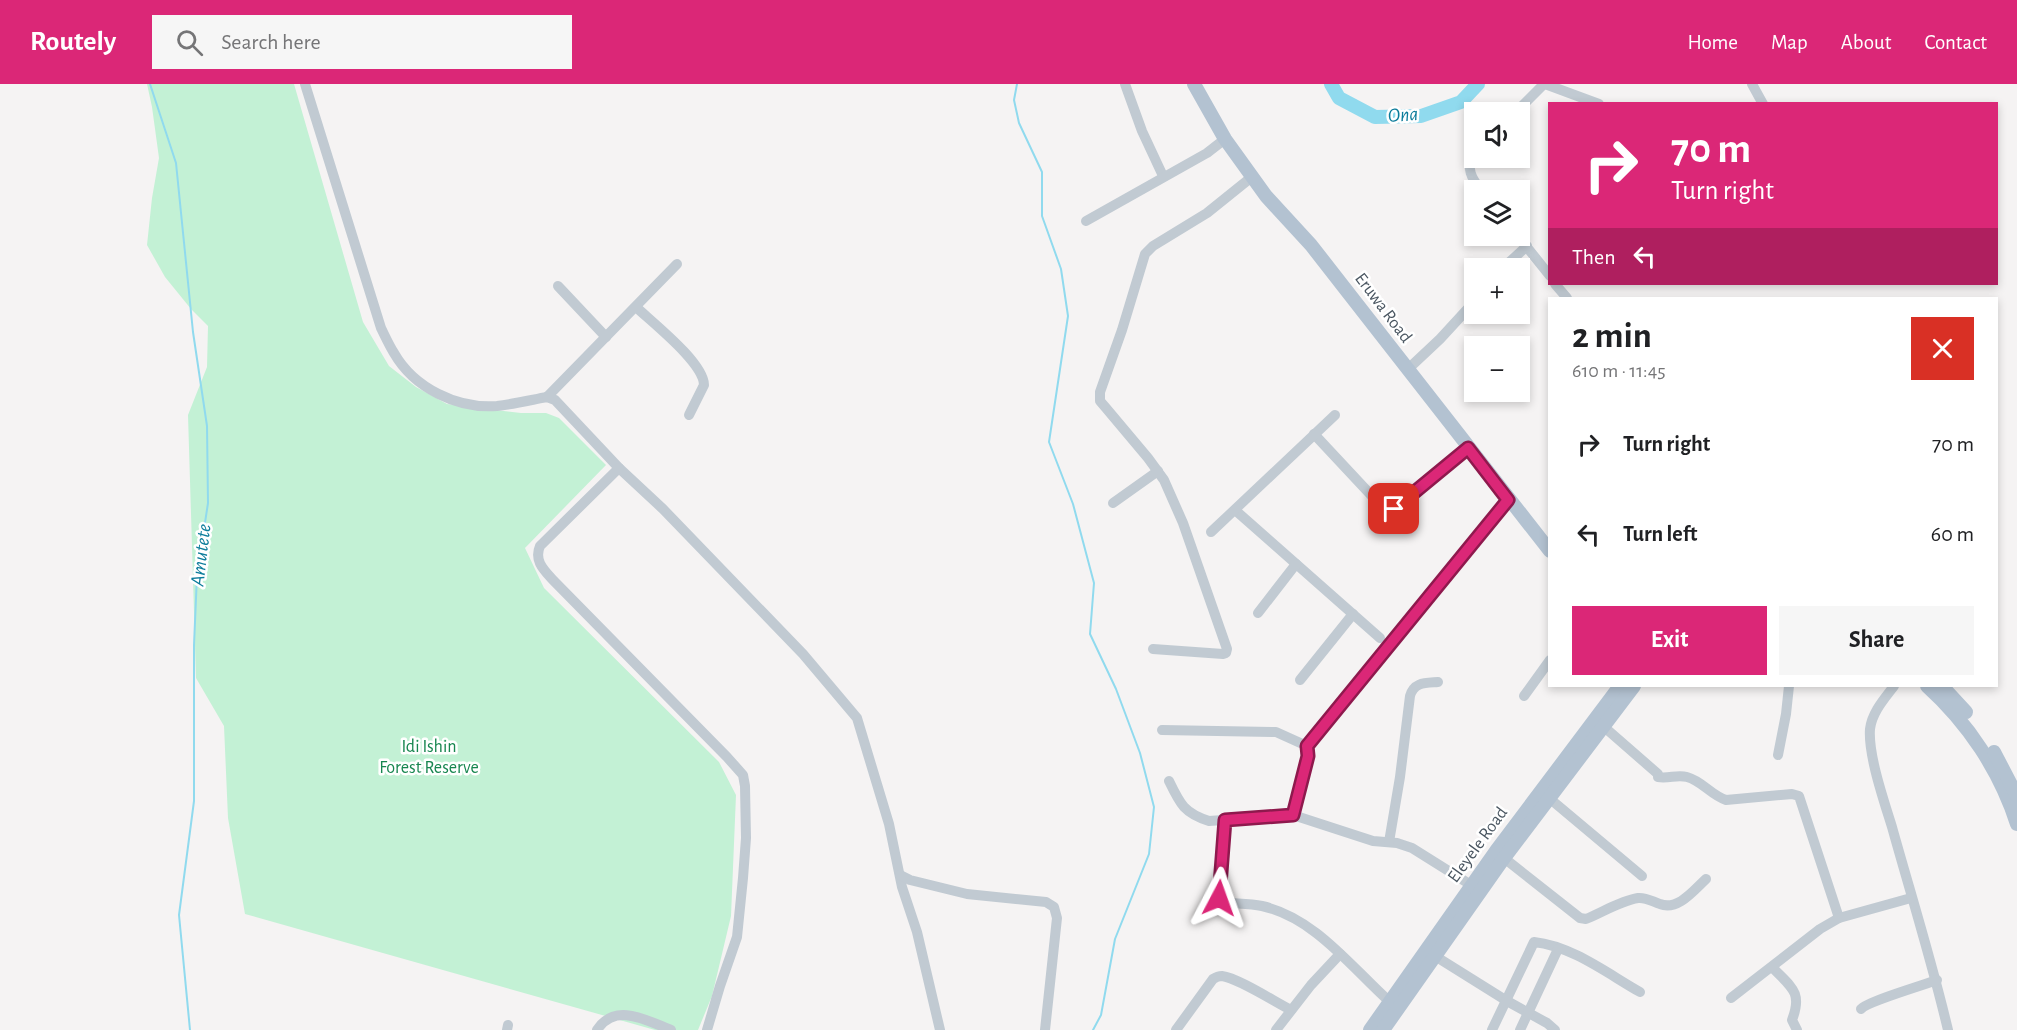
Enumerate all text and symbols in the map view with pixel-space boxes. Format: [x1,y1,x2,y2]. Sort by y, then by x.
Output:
search box [152,15,572,69]
icon: search [173,26,206,59]
text: Routely [30,28,116,56]
text: Search here [221,31,321,53]
text: Home [1687,32,1738,53]
text: Map [1771,32,1808,53]
text: About [1841,32,1891,53]
text: Contact [1924,32,1987,53]
map controls [1464,102,1530,402]
button: sound [1464,102,1530,168]
water label: Ona [1387,104,1419,126]
icon: right [1572,126,1650,204]
text: 70 m [1671,128,1751,170]
text: Turn right [1671,177,1774,204]
button: layers [1464,180,1530,246]
icon: left [1628,240,1661,273]
text: Then [1572,246,1616,268]
button: + [1464,258,1530,324]
street label: Eruwa Road [1351,270,1415,346]
button: close [1911,317,1974,380]
text: 2 min [1572,318,1652,354]
button: − [1464,336,1530,402]
text: 610 m · 11:45 [1572,361,1666,381]
icon: right [1572,428,1605,461]
text: Turn right [1623,433,1710,455]
text: 70 m [1932,433,1974,455]
pin [1368,483,1419,534]
icon: arrive [1377,492,1410,525]
icon: left [1572,518,1605,551]
water label: Amutete [187,522,215,588]
text: Turn left [1623,523,1697,545]
text: 60 m [1931,523,1974,545]
button: Exit [1572,606,1767,675]
button: Share [1779,606,1974,675]
park label: Idi Ishin Forest Reserve [379,738,479,777]
street label: Eleyele Road [1445,804,1511,886]
position arrow [1187,866,1251,930]

